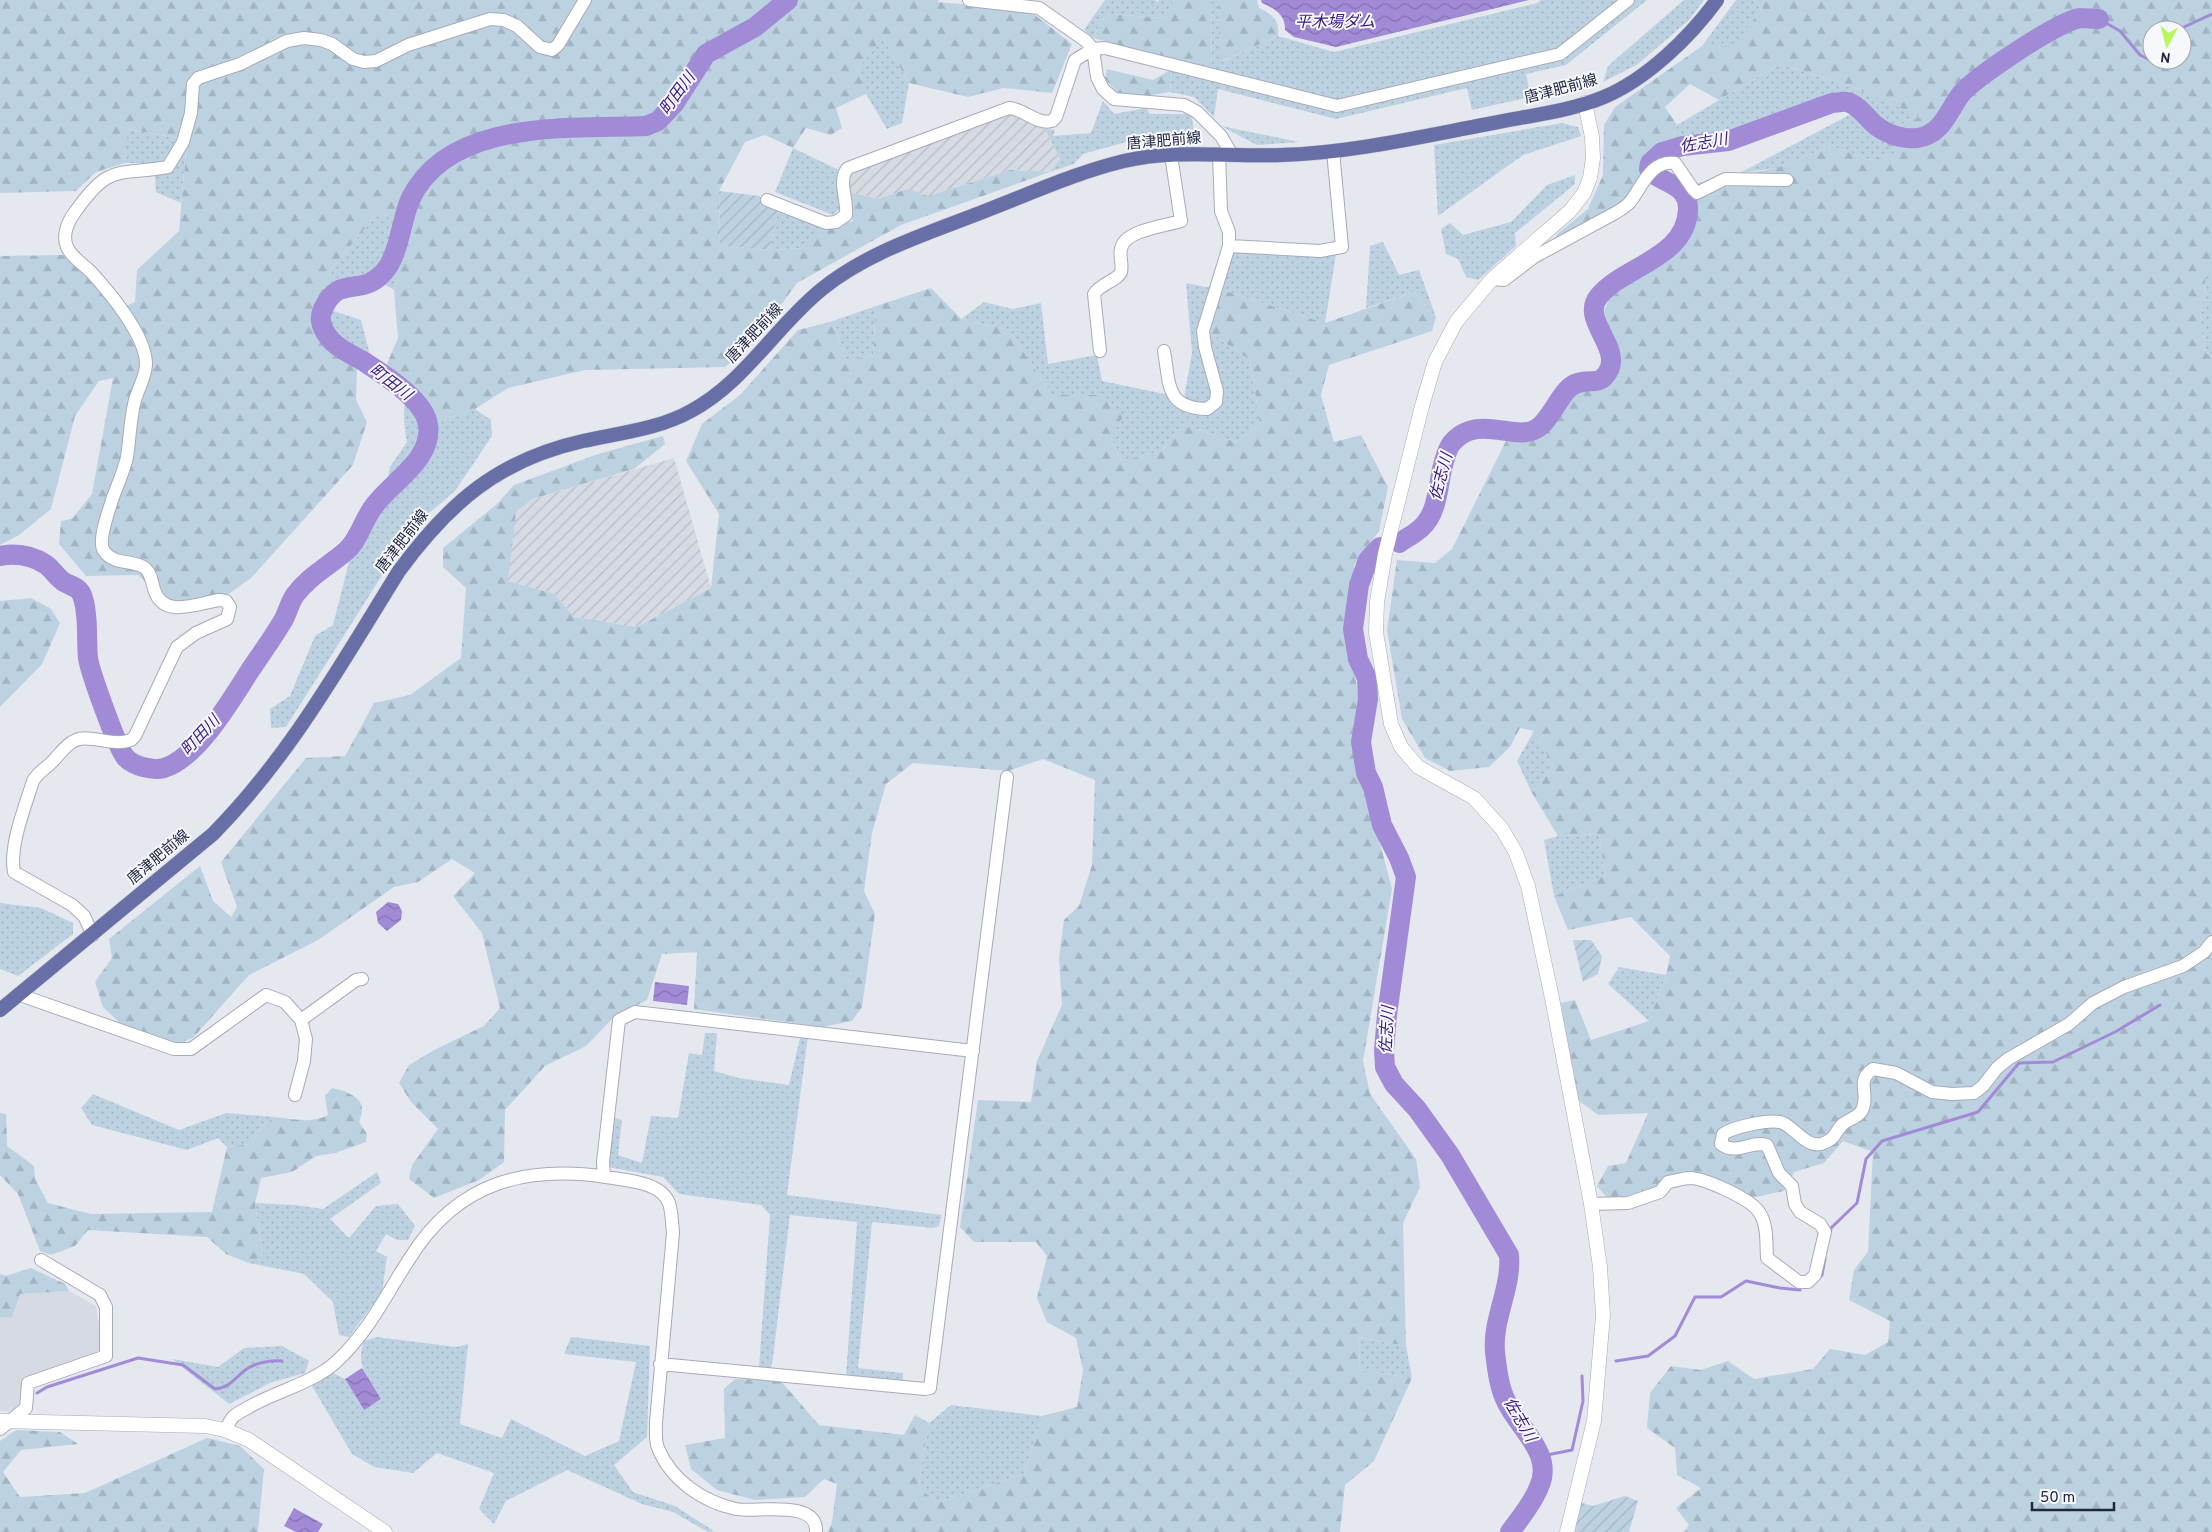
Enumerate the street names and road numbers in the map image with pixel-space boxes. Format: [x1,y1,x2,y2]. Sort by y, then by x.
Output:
street label: 唐津肥前線 [1522,71,1600,109]
street label: 唐津肥前線 [1126,129,1202,155]
street label: 唐津肥前線 [722,300,788,368]
street label: 唐津肥前線 [372,507,434,577]
street label: 唐津肥前線 [124,827,194,889]

